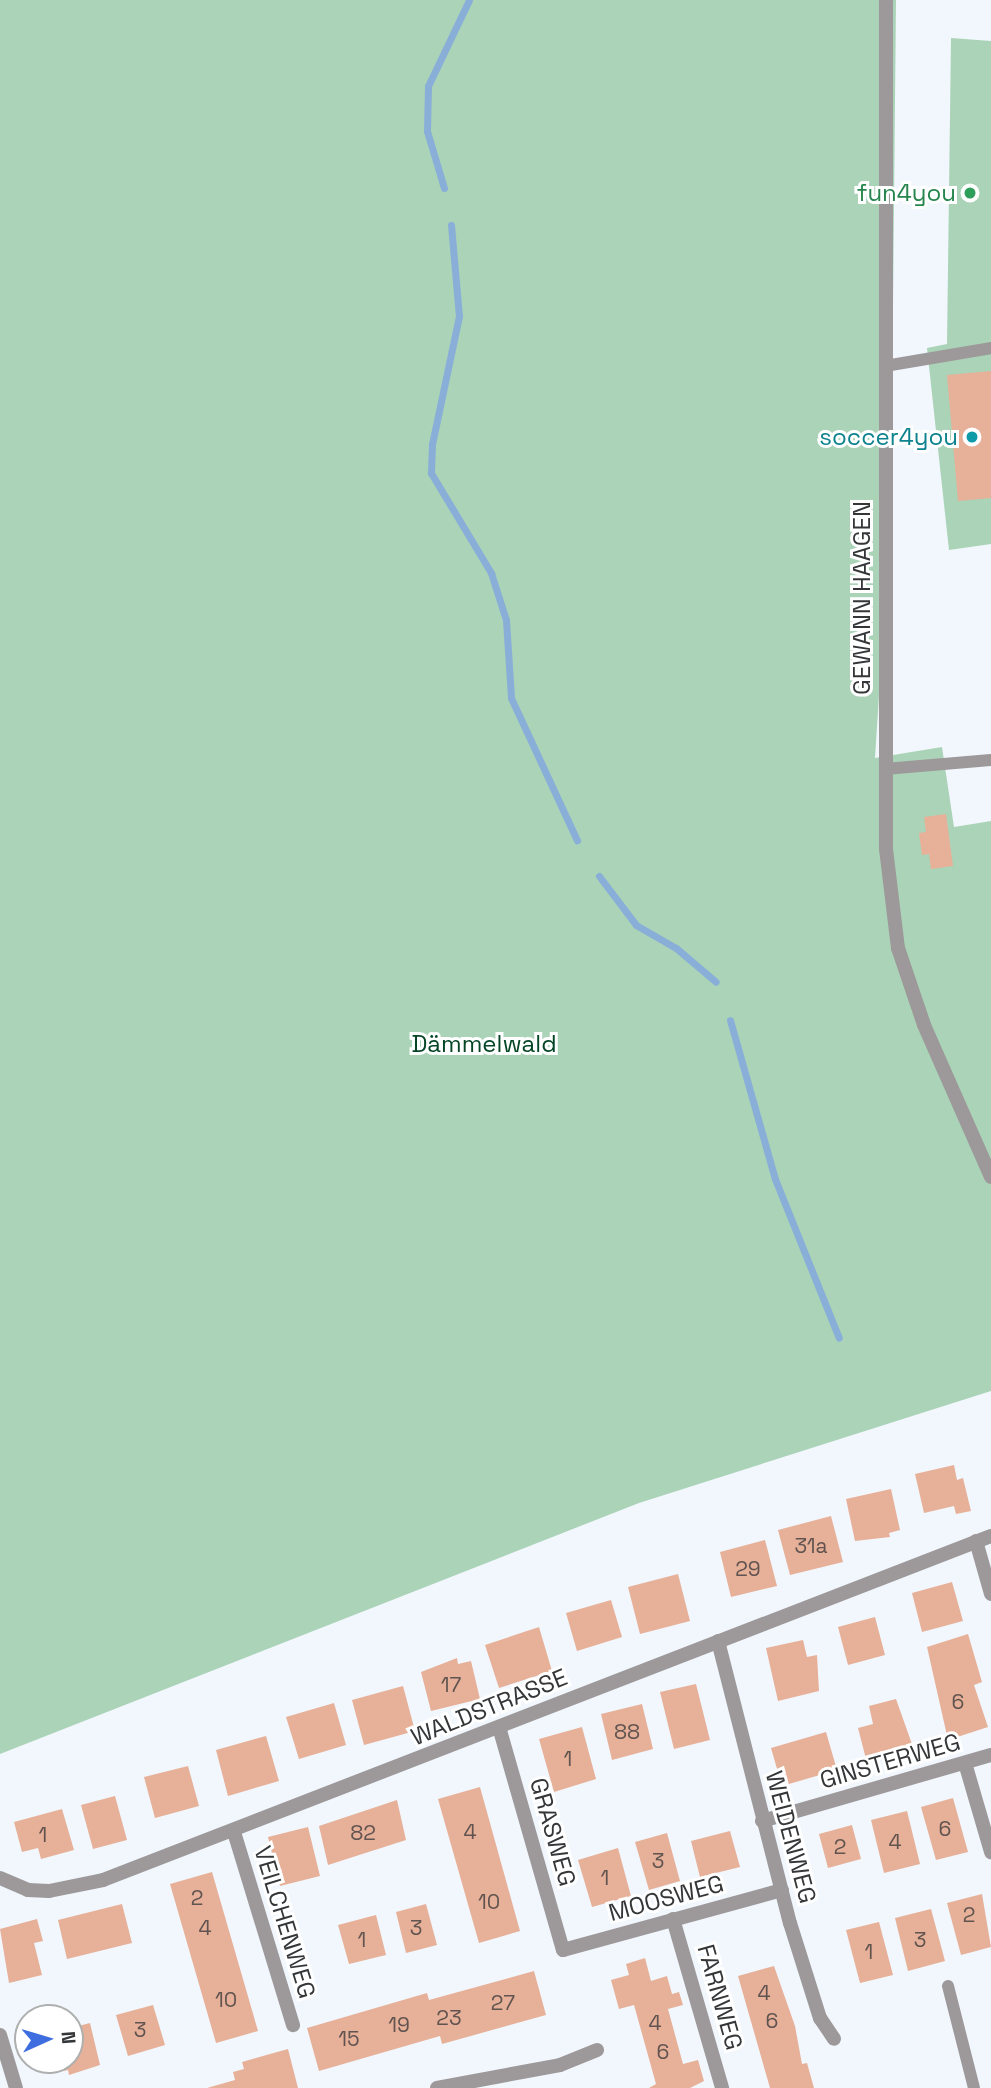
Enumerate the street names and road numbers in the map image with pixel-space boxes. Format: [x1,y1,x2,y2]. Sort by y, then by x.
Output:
street label: GEWANN HAAGEN [848,501,876,695]
street label: WALDSTRASSE [407,1663,571,1751]
street label: GINSTERWEG [816,1727,964,1795]
street label: WEIDENWEG [759,1768,823,1906]
street label: GRASWEG [524,1775,582,1889]
street label: VEILCHENWEG [248,1842,322,2002]
street label: MOOSWEG [605,1869,727,1927]
street label: FARNWEG [691,1941,749,2053]

